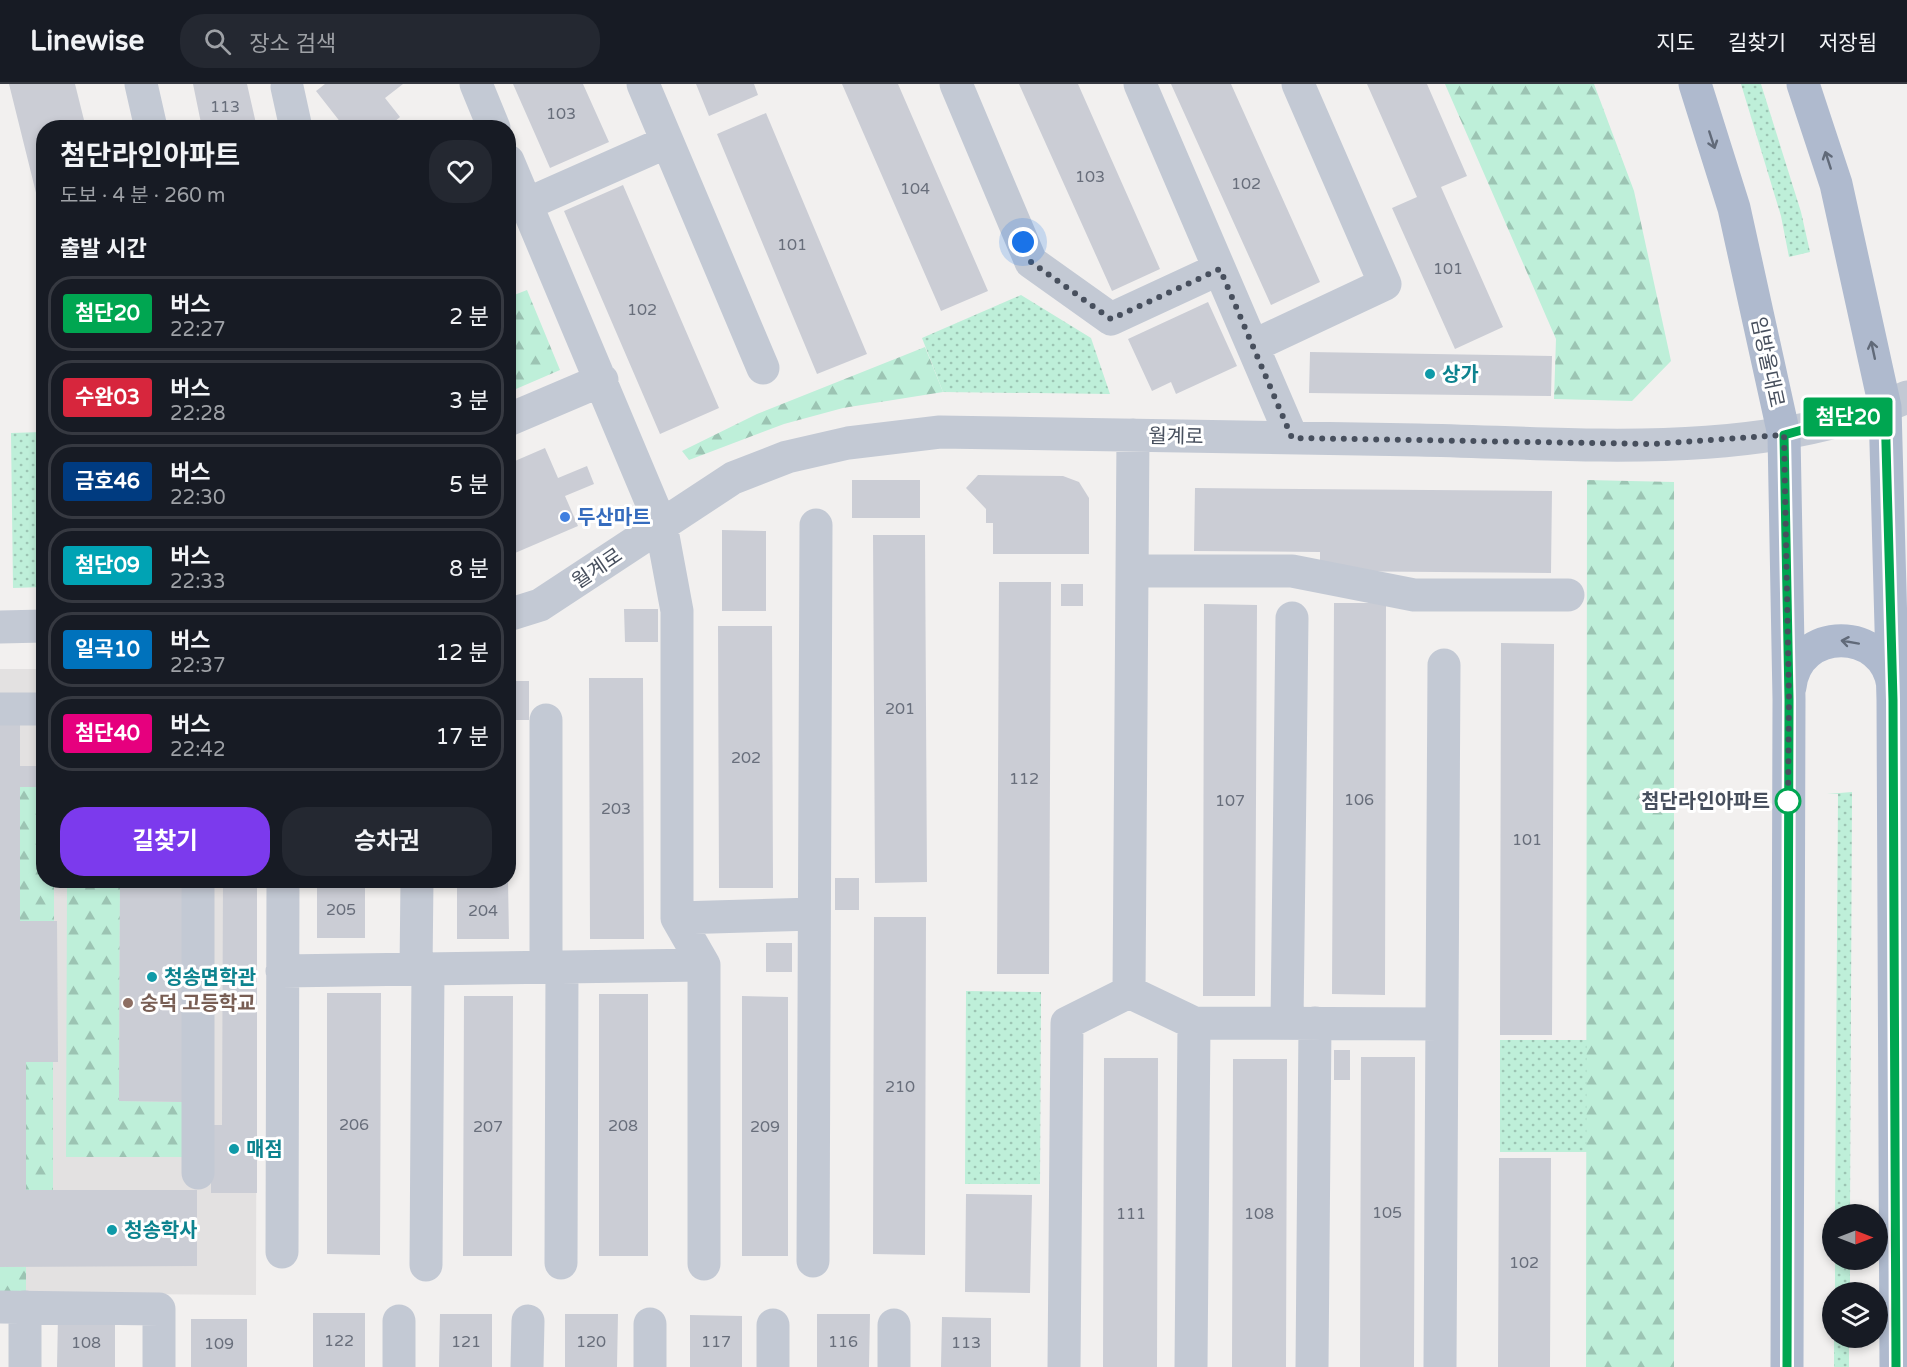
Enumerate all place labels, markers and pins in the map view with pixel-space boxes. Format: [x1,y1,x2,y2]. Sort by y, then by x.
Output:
place label: 상가 [1442,363,1479,387]
marker: 상가 [1423,367,1437,381]
place label: 두산마트 [577,506,651,530]
marker: 두산마트 [558,510,572,524]
marker: 첨단라인아파트 [1775,788,1801,814]
place label: 첨단라인아파트 [1641,790,1770,814]
place label: 청송면학관 [164,966,257,990]
marker: 청송면학관 [145,970,159,984]
place label: 숭덕 고등학교 [140,992,256,1016]
marker: 숭덕 고등학교 [121,996,135,1010]
place label: 매점 [246,1138,283,1162]
marker: 매점 [227,1142,241,1156]
place label: 청송학사 [124,1219,198,1243]
marker: 청송학사 [105,1223,119,1237]

